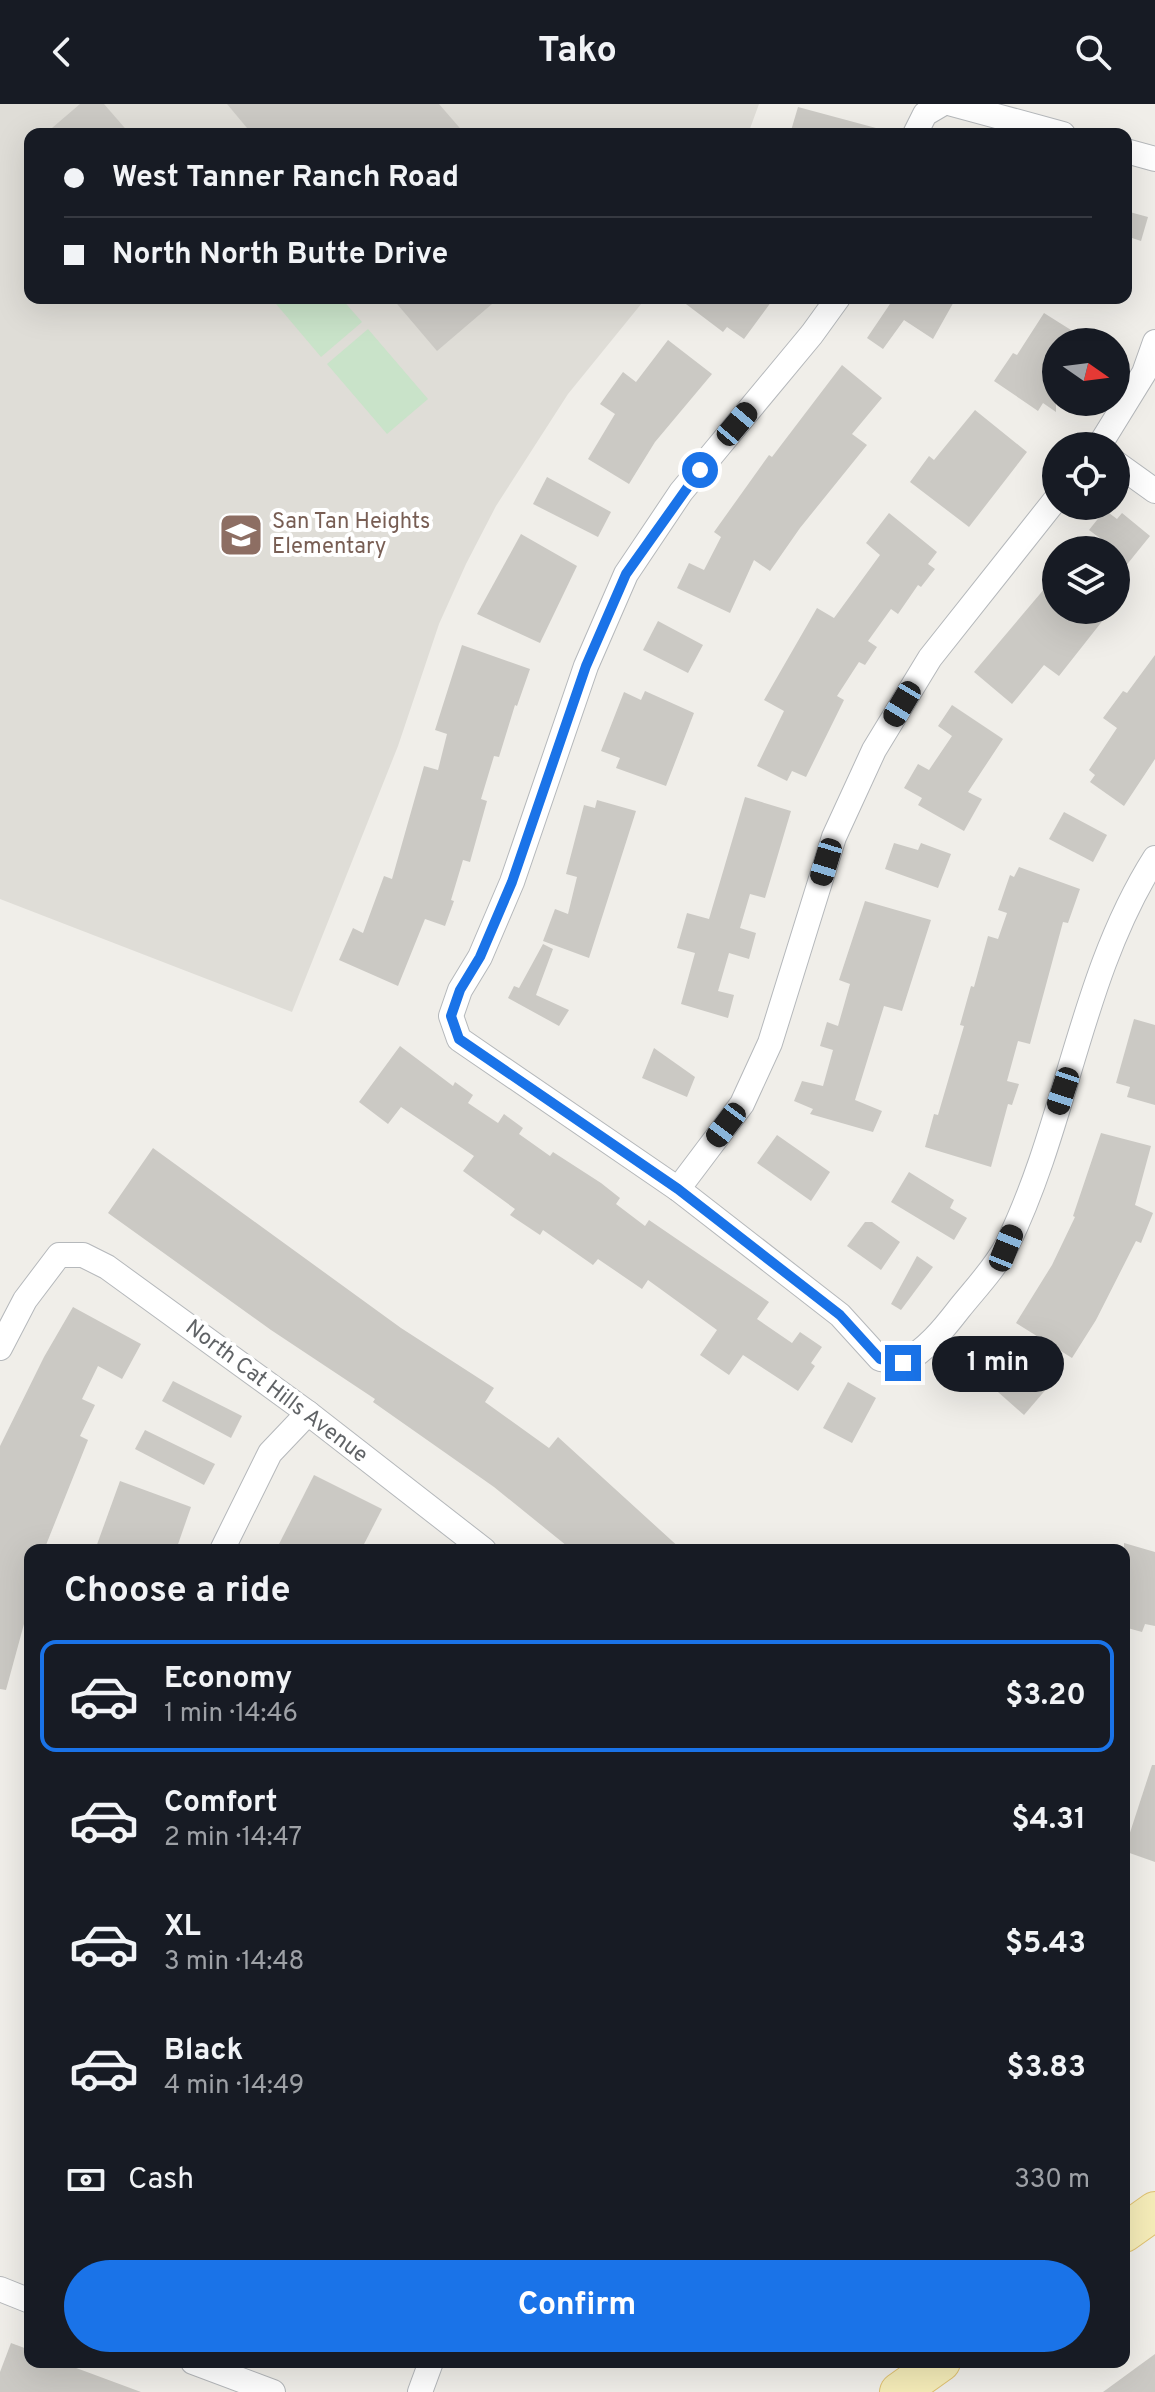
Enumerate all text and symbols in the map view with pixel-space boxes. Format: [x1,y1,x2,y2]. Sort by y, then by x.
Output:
text: Tako [538,29,617,75]
icon: back [40,30,84,74]
icon: search [1071,30,1115,74]
text: West Tanner Ranch Road [112,160,459,197]
text: North North Butte Drive [112,237,448,274]
north arrow [1042,328,1130,416]
map controls [1042,328,1130,624]
car [712,398,762,450]
button: locate [1042,432,1130,520]
route start [682,452,718,488]
place label: San Tan Heights Elementary [272,509,430,561]
school or university icon: San Tan Heights Elementary [217,511,265,559]
button: layers [1042,536,1130,624]
car [879,677,925,731]
car [808,836,844,888]
car [1044,1064,1082,1118]
car [702,1099,750,1151]
car [986,1221,1026,1275]
street label: North Cat Hills Avenue [179,1314,373,1470]
callout: 1 min [931,1335,1063,1391]
route end [885,1345,921,1381]
text: 1 min [967,1347,1029,1380]
text: Choose a ride [64,1569,290,1615]
icon: car [68,1660,140,1732]
text: Economy [164,1661,292,1698]
text: $3.20 [1005,1678,1086,1715]
text: 1 min · 14:46 [164,1698,298,1731]
icon: car [68,1784,140,1856]
text: Comfort [164,1785,277,1822]
text: $4.31 [1011,1802,1086,1839]
text: 2 min · 14:47 [164,1822,302,1855]
icon: car [68,1908,140,1980]
text: XL [164,1909,201,1946]
text: $5.43 [1005,1926,1086,1963]
text: 3 min · 14:48 [164,1946,304,1979]
icon: car [68,2032,140,2104]
text: Black [164,2033,243,2070]
text: $3.83 [1006,2050,1086,2087]
text: 4 min · 14:49 [164,2070,304,2103]
icon: cash [64,2158,108,2202]
text: Cash [128,2162,194,2199]
text: 330 m [1014,2164,1090,2197]
button: Confirm [64,2260,1090,2352]

